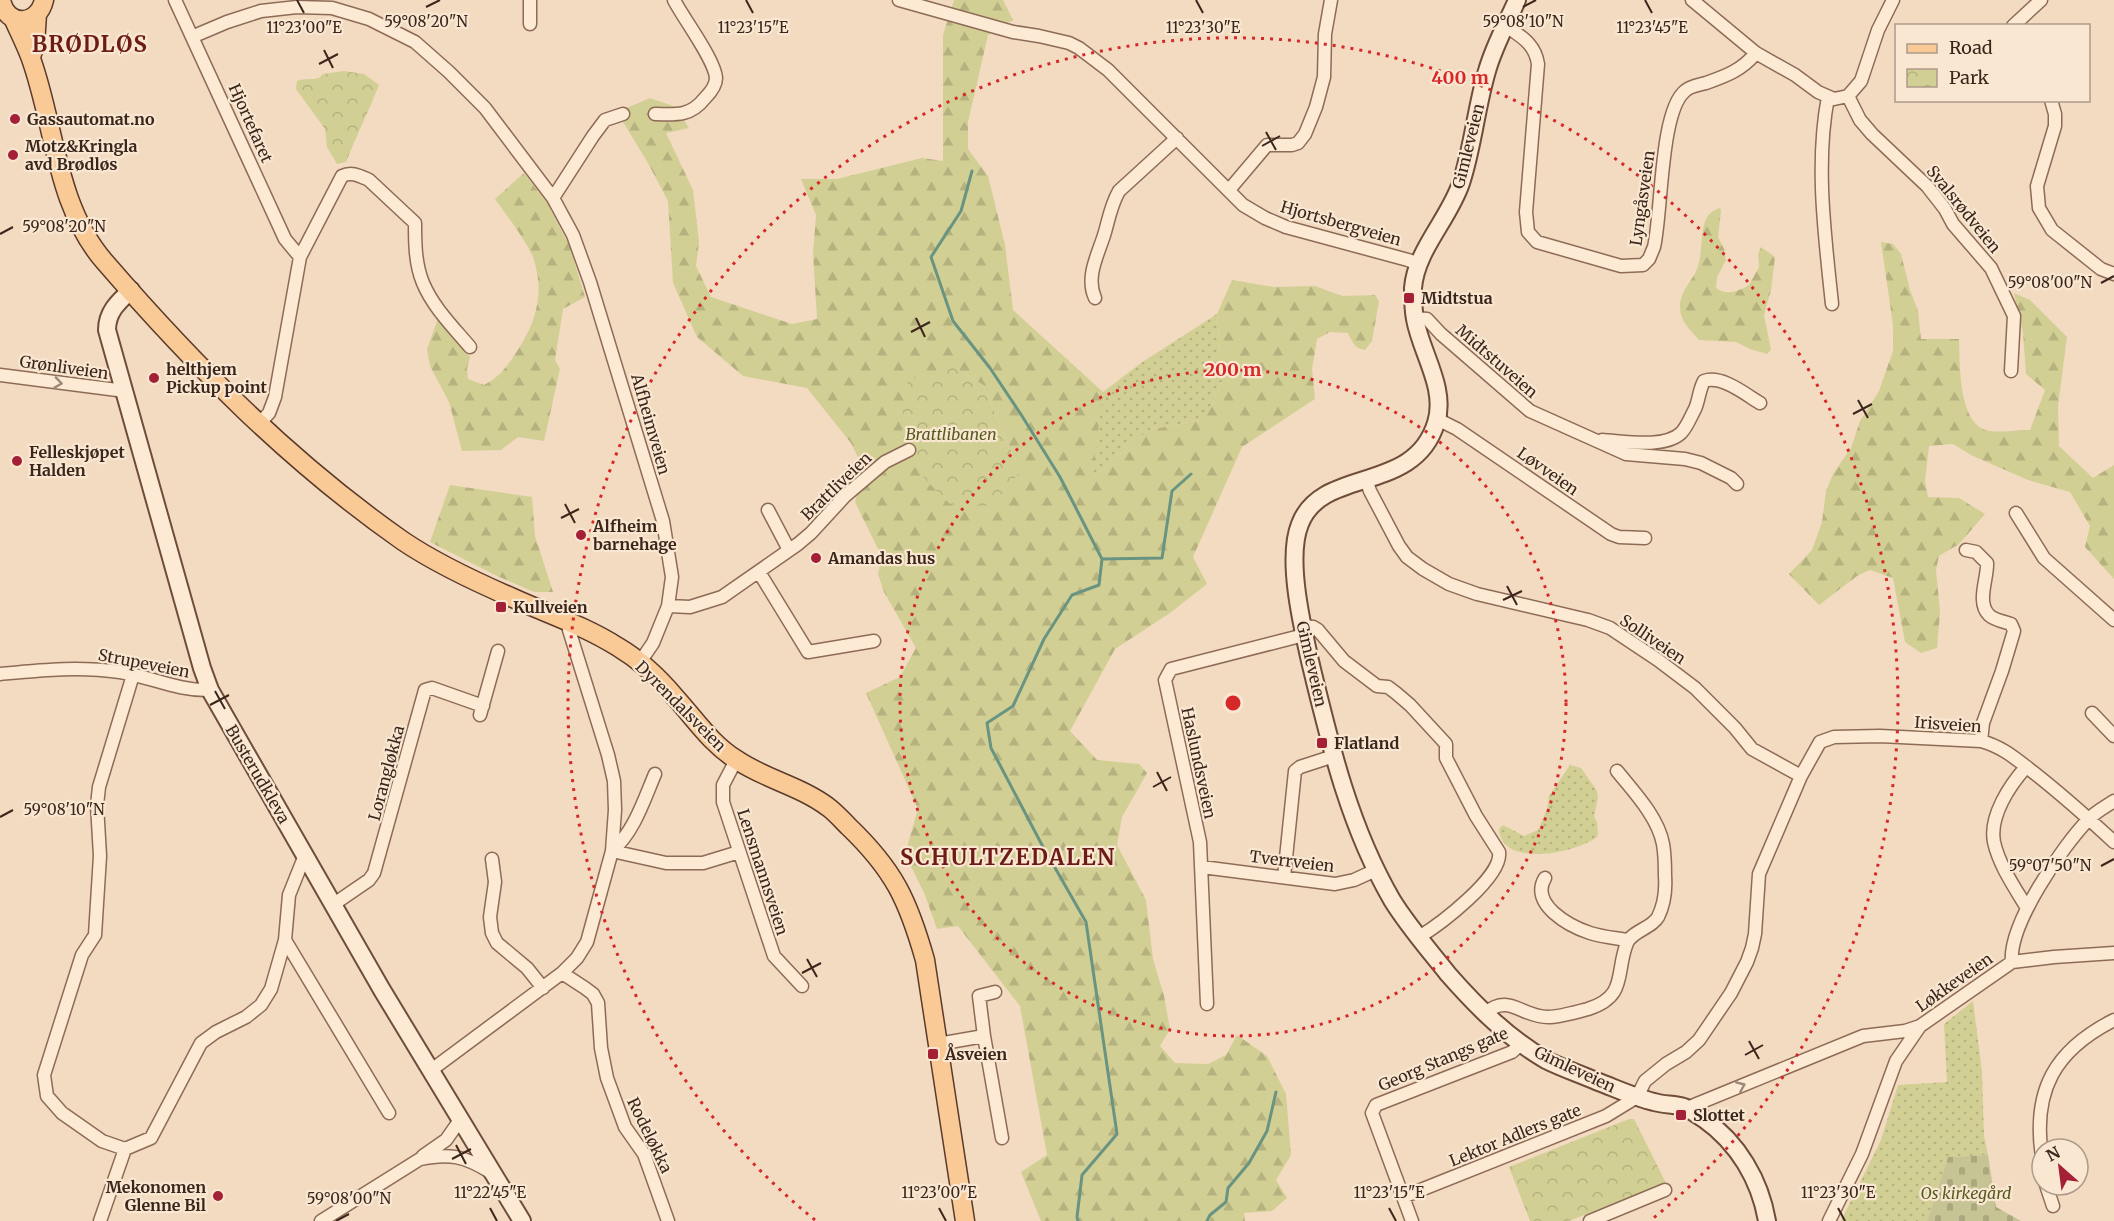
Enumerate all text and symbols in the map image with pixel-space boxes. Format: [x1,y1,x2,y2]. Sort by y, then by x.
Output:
text: 59°08'20"N [384,12,468,31]
text: 59°08'10"N [1482,12,1564,31]
text: 11°23'00"E [266,18,342,37]
text: 11°23'15"E [717,18,789,37]
text: 11°23'30"E [1166,18,1241,37]
text: 11°23'45"E [1616,18,1688,37]
legend [1895,24,2090,102]
district label: BRØDLØS [32,30,148,58]
text: Road [1949,36,1993,59]
text: 400 m [1431,66,1489,89]
text: Park [1949,66,1990,89]
street label: Hjortefaret [225,80,278,166]
street label: Gimleveien [1448,101,1488,191]
place label: Gassautomat.no [27,109,155,129]
marker: Gassautomat.no [8,112,22,126]
place label: Motz&Kringla avd Brødløs [25,136,138,174]
marker: Motz&Kringla avd Brødløs [6,148,20,162]
street label: Lyngåsveien [1625,149,1659,247]
street label: Svalsrødveien [1923,161,2006,257]
street label: Hjortsbergveien [1278,196,1404,250]
text: 59°08'20"N [22,217,106,236]
text: 59°08'00"N [2008,273,2093,292]
place label: Midtstua [1421,288,1493,308]
marker: Midtstua [1402,291,1416,305]
street label: Midtstuveien [1452,320,1542,402]
street label: Grønliveien [18,351,110,383]
text: 200 m [1205,358,1261,381]
place label: helthjem Pickup point [166,359,268,397]
street label: Alfheimveien [627,370,675,477]
marker: helthjem Pickup point [147,371,161,385]
one-way arrow [53,377,63,389]
park label: Brattlibanen [905,424,997,444]
place label: Felleskjøpet Halden [29,442,125,480]
street label: Løvveien [1513,443,1583,500]
street label: Brattliveien [797,447,876,524]
marker: Felleskjøpet Halden [10,454,24,468]
place label: Alfheim barnehage [592,516,677,554]
marker: Alfheim barnehage [574,528,588,542]
place label: Amandas hus [827,548,935,568]
marker: Amandas hus [809,551,823,565]
place label: Kullveien [513,597,588,617]
marker: Kullveien [494,600,508,614]
street label: Solliveien [1616,610,1690,669]
street label: Gimleveien [1292,619,1332,709]
street label: Strupeveien [97,644,192,682]
street label: Dyrendalsveien [632,657,731,756]
centre of rings [1223,693,1243,713]
street label: Haslundsveien [1177,706,1221,821]
street label: Irisveien [1914,712,1983,736]
street label: Busterudkleva [222,721,295,827]
street label: Lorangløkka [364,723,408,823]
place label: Flatland [1334,733,1399,753]
marker: Flatland [1315,736,1329,750]
text: 59°08'10"N [23,800,105,819]
street label: Lensmannsveien [733,806,793,938]
district label: SCHULTZEDALEN [900,843,1116,871]
street label: Tverrveien [1249,846,1336,876]
text: 59°07'50"N [2009,856,2092,875]
street label: Løkkeveien [1912,948,1996,1016]
street label: Georg Stangs gate [1375,1023,1511,1095]
street label: Gimleveien [1531,1042,1619,1097]
place label: Åsveien [944,1043,1007,1064]
marker: Åsveien [926,1047,940,1061]
one-way arrow [1735,1081,1746,1093]
street label: Rodeløkka [623,1094,677,1176]
street label: Lektor Adlers gate [1446,1099,1584,1171]
place label: Slottet [1693,1105,1746,1125]
marker: Slottet [1674,1108,1688,1122]
north arrow [2030,1137,2090,1197]
text: N [2043,1142,2064,1166]
place label: Mekonomen Glenne Bil [106,1177,206,1215]
text: 11°22'45"E [454,1183,526,1202]
text: 11°23'00"E [901,1183,977,1202]
text: 11°23'15"E [1353,1183,1425,1202]
text: 11°23'30"E [1801,1183,1876,1202]
park label: Os kirkegård [1921,1183,2012,1203]
marker: Mekonomen Glenne Bil [211,1189,225,1203]
text: 59°08'00"N [307,1189,392,1208]

